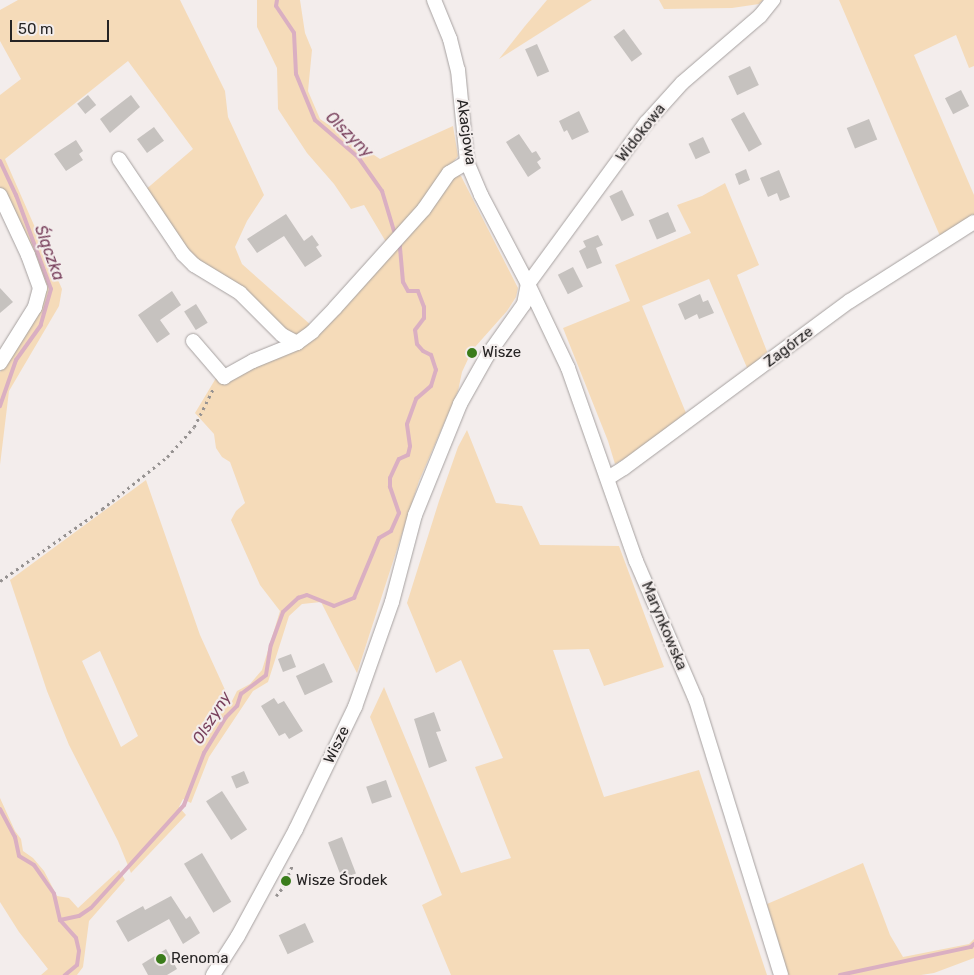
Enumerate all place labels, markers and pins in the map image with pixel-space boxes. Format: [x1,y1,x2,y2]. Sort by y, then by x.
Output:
place label: Wisze [482,344,521,362]
marker: Wisze [466,347,478,359]
place label: Wisze Środek [296,872,387,890]
marker: Wisze Środek [280,875,292,887]
place label: Renoma [171,950,228,968]
marker: Renoma [155,953,167,965]

